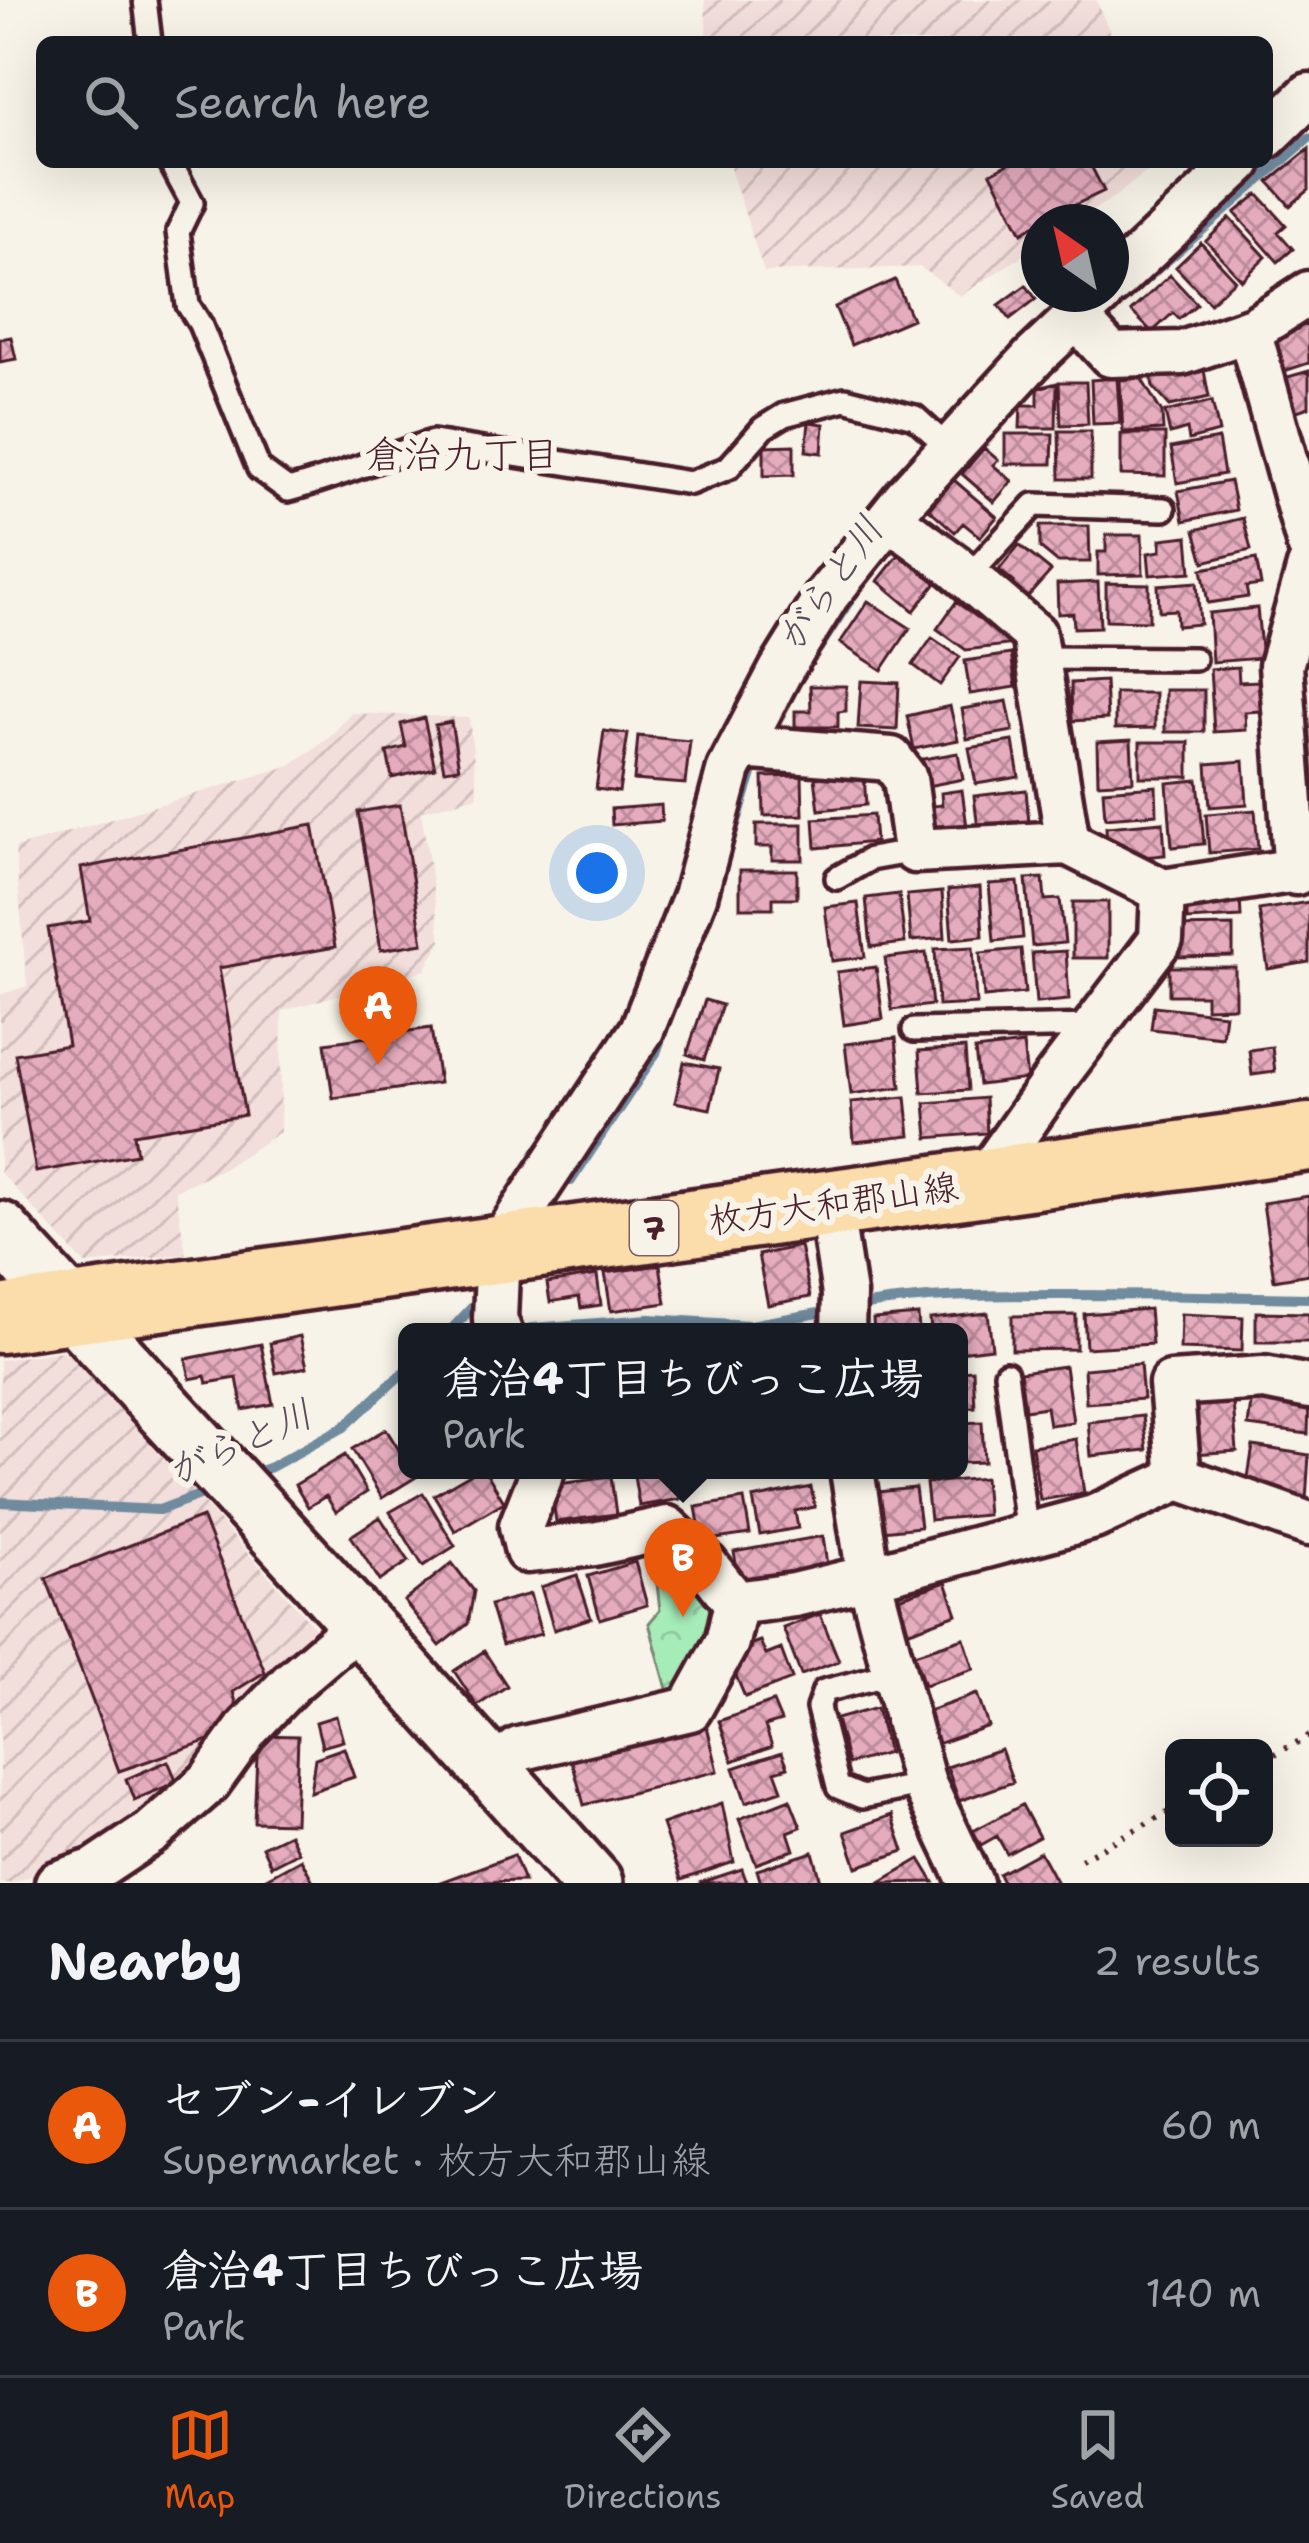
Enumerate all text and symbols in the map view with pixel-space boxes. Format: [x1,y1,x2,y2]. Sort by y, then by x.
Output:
search box [36,36,1273,168]
icon: search [78,69,144,135]
text: Search here [174,72,431,132]
north arrow [1021,204,1129,312]
district label: 倉治九丁目 [364,428,560,480]
water label: がらと川 [763,505,895,663]
your location [567,843,627,903]
pin: A [339,966,417,1065]
street label: 枚方大和郡山線 [705,1162,961,1245]
road number: 7 [630,1201,678,1255]
popup [398,1323,968,1479]
text: 倉治4丁目ちびっこ広場 [442,1348,924,1408]
water label: がらと川 [157,1387,321,1497]
text: Park [442,1408,526,1460]
pin: B [644,1518,722,1617]
map controls [1165,1739,1273,1847]
button: locate [1165,1739,1273,1847]
text: Nearby [48,1927,243,1995]
text: 2 results [1094,1935,1261,1987]
text: セブン-イレブン [162,2069,500,2129]
text: A [72,2099,102,2151]
text: 60 m [1161,2099,1261,2151]
text: Supermarket · 枚方大和郡山線 [162,2134,710,2186]
text: 倉治4丁目ちびっこ広場 [162,2240,644,2300]
text: B [75,2267,99,2319]
text: 140 m [1145,2267,1261,2319]
text: Park [162,2300,246,2352]
tab: Map [165,2402,235,2519]
tab: Directions [564,2402,722,2519]
tab: Saved [1051,2402,1144,2519]

